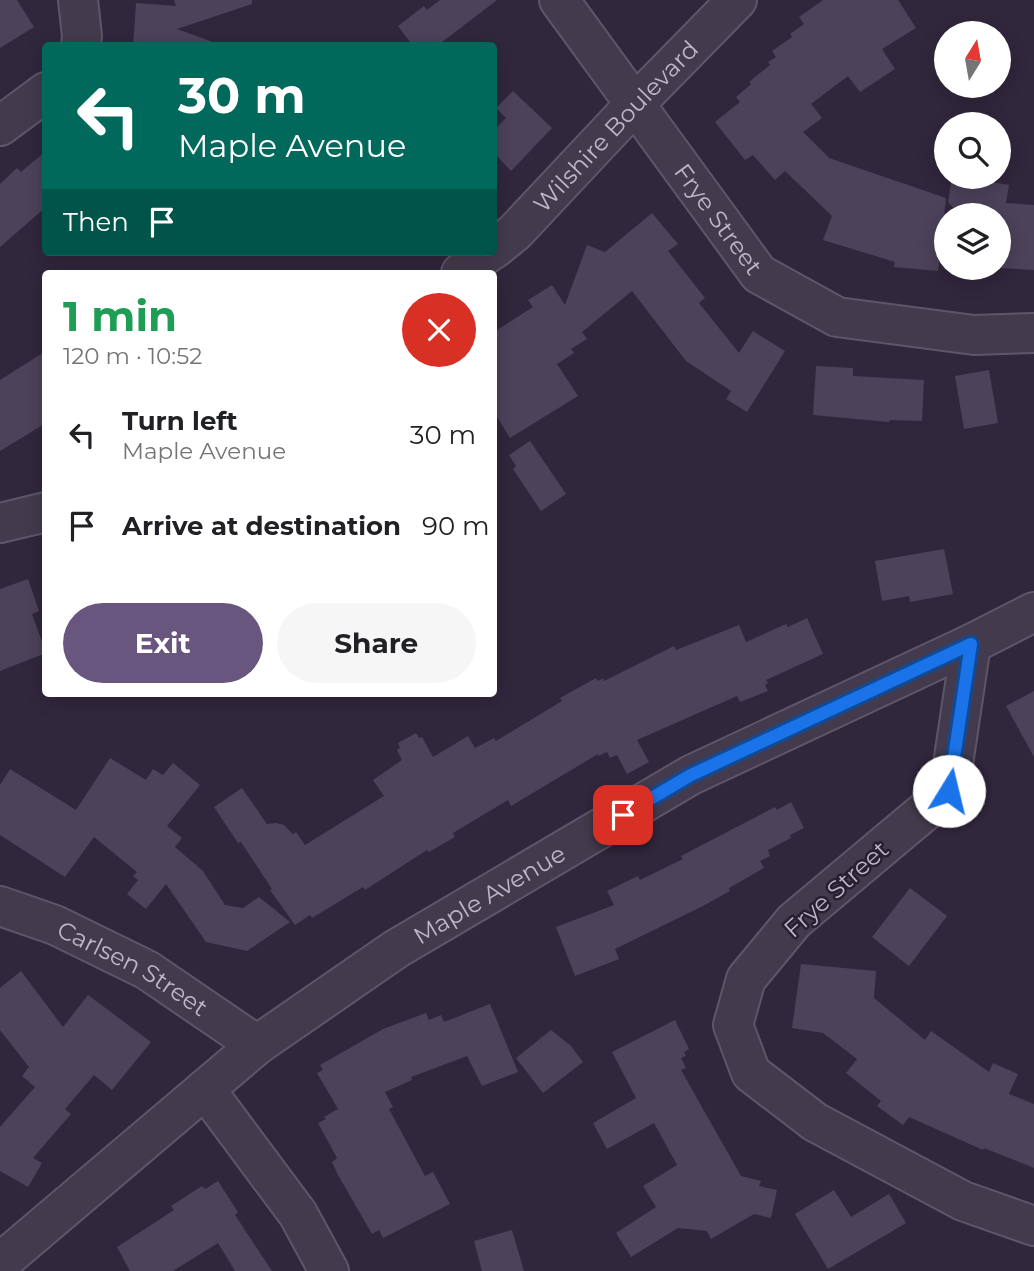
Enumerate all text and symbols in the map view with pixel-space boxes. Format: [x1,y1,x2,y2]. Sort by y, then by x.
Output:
north arrow [934,21,1012,98]
map controls [934,21,1011,280]
street label: Wilshire Boulevard [527,34,704,218]
text: 30 m [178,66,306,125]
icon: left [63,70,154,161]
button: search [934,112,1011,189]
text: Maple Avenue [178,126,406,165]
street label: Frye Street [669,158,769,280]
icon: arrive [143,203,181,241]
button: layers [934,203,1011,280]
text: Then [63,206,129,238]
text: 1 min [63,290,177,342]
button: close [402,293,476,367]
text: 120 m · 10:52 [63,342,202,370]
text: Turn left [122,405,238,437]
icon: left [63,416,101,454]
text: 30 m [410,419,476,451]
text: Maple Avenue [122,437,286,465]
icon: arrive [63,507,101,545]
text: Arrive at destination [122,510,401,542]
text: 90 m [422,510,490,542]
button: Exit [63,603,263,683]
button: Share [277,603,476,683]
position arrow [912,754,986,828]
pin [593,785,653,845]
icon: arrive [604,796,642,834]
street label: Frye Street [778,834,894,943]
street label: Maple Avenue [408,838,570,950]
street label: Carlsen Street [53,914,214,1022]

